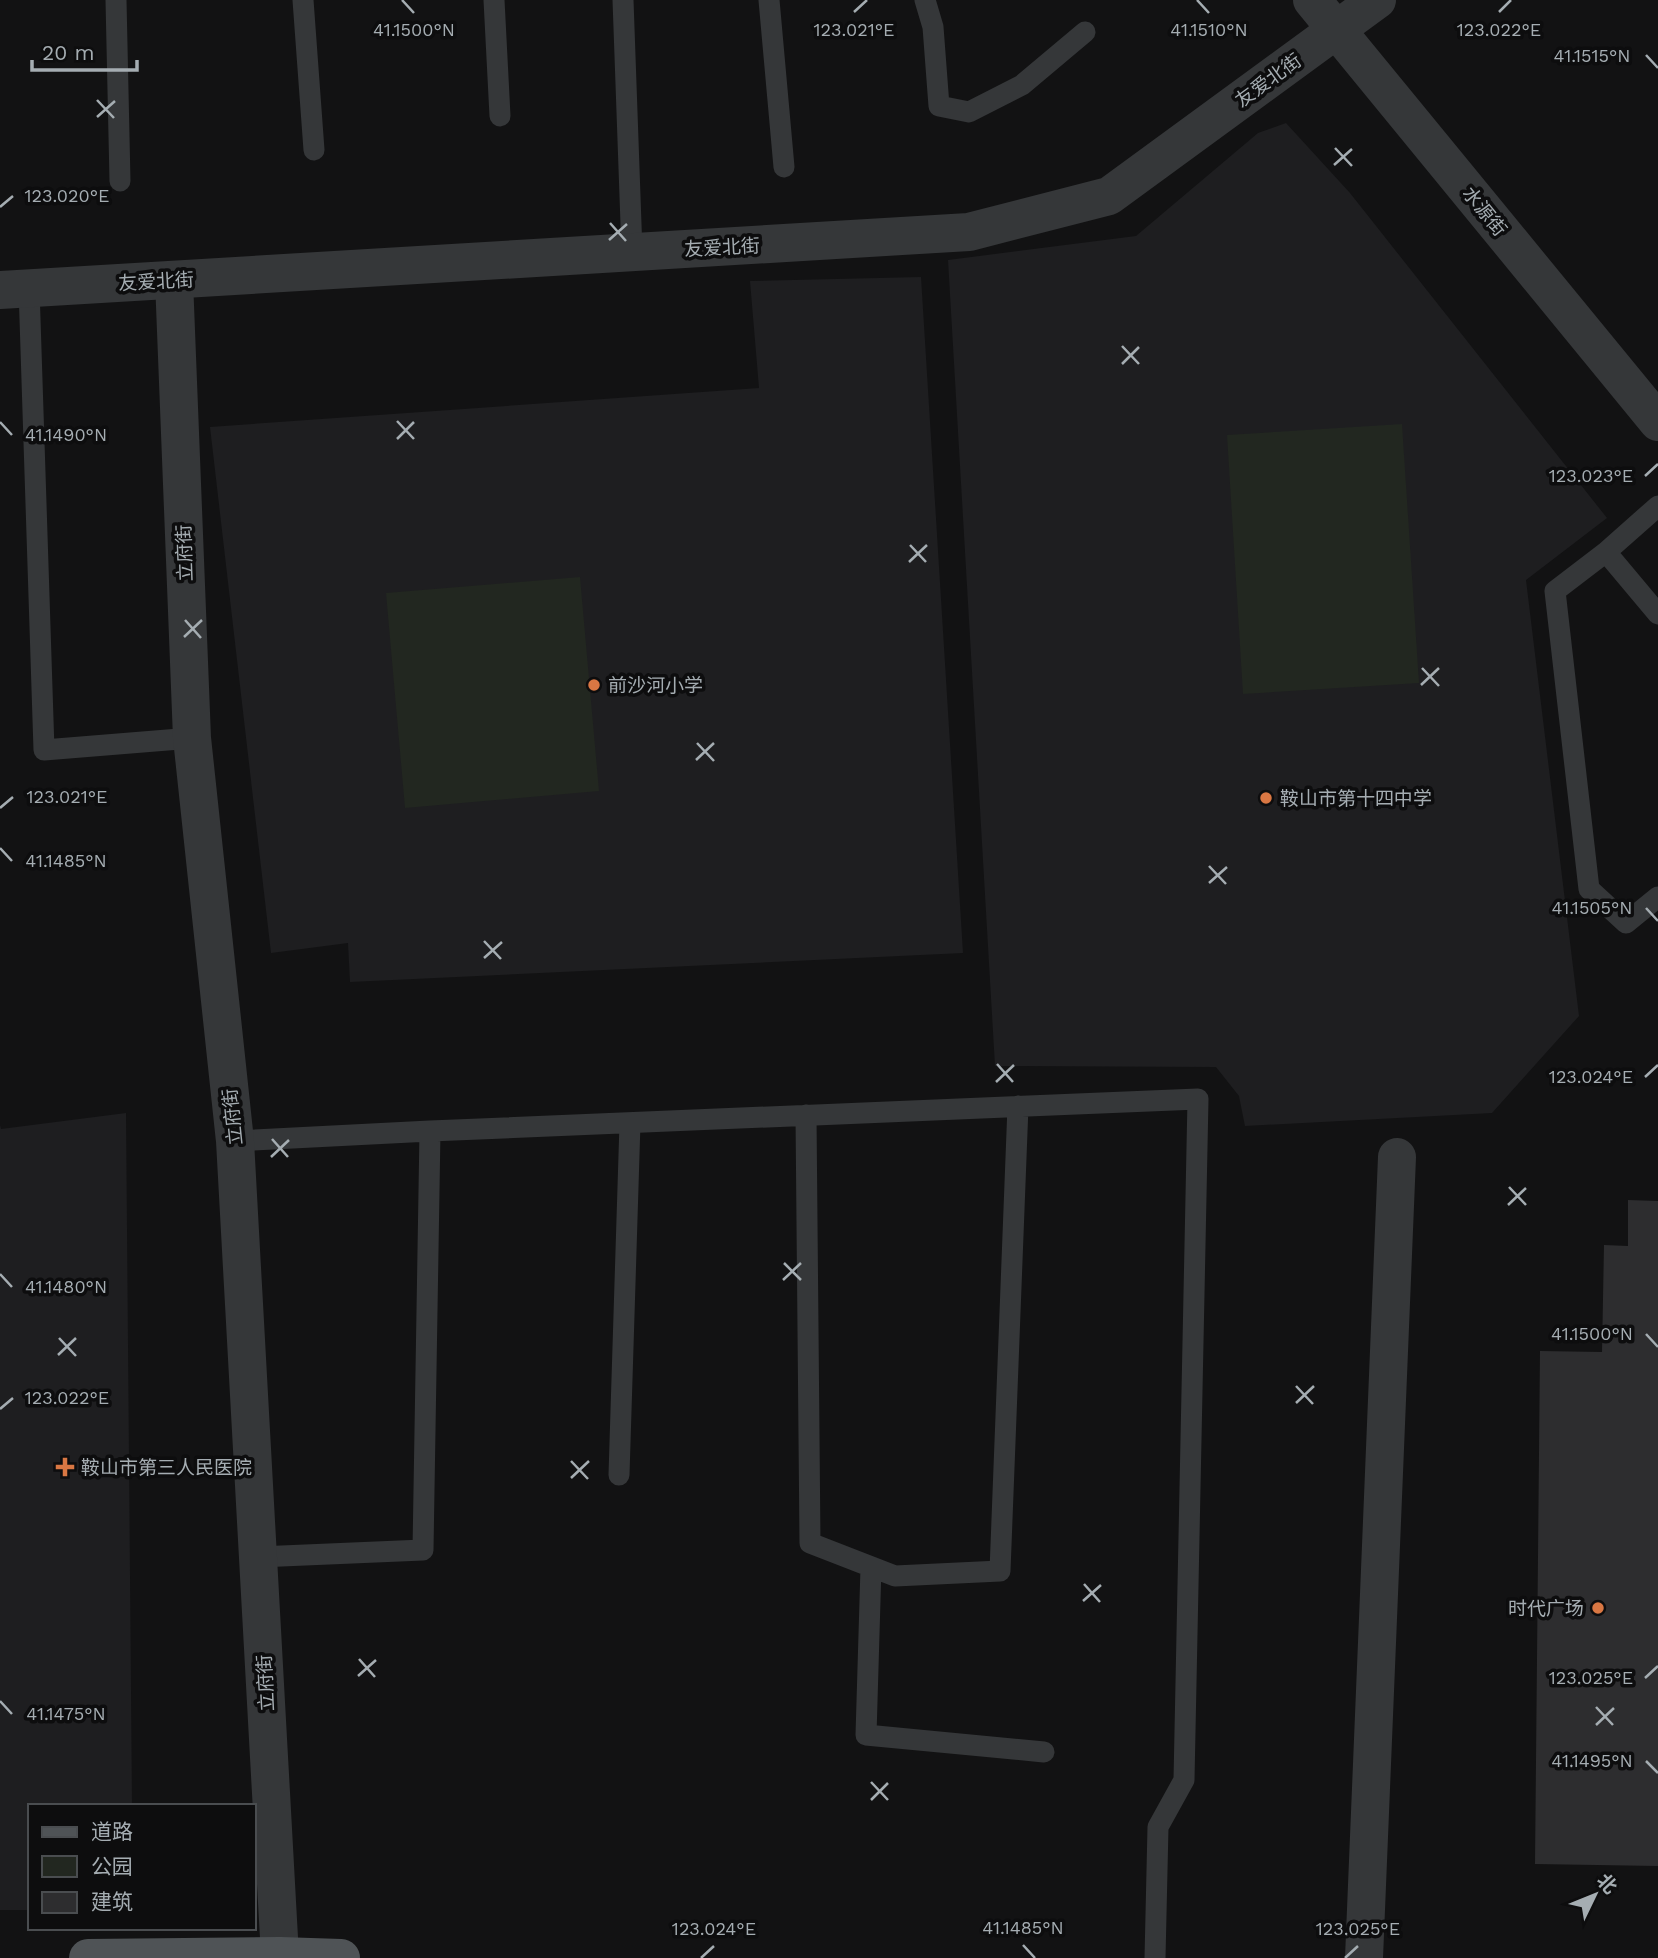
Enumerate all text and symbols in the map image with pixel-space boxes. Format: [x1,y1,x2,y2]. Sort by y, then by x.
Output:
text: 41.1500°N [373,19,455,40]
text: 123.021°E [814,19,894,40]
text: 41.1510°N [1170,19,1248,40]
text: 123.022°E [1457,19,1541,40]
scale bar [32,28,136,72]
text: 20 m [42,40,94,65]
text: 41.1515°N [1554,45,1630,66]
street label: 友爱北街 [1231,49,1306,112]
street label: 水源街 [1458,182,1511,241]
text: 123.020°E [24,185,110,206]
street label: 友爱北街 [683,234,761,261]
street label: 友爱北街 [117,268,195,295]
text: 41.1490°N [25,424,107,445]
text: 123.023°E [1549,465,1633,486]
street label: 立府街 [172,524,197,582]
place label: 前沙河小学 [608,674,703,697]
marker: 前沙河小学 [586,677,602,693]
text: 123.021°E [27,786,107,807]
place label: 鞍山市第十四中学 [1280,787,1432,810]
marker: 鞍山市第十四中学 [1258,790,1274,806]
text: 41.1485°N [25,850,107,871]
text: 41.1505°N [1551,897,1633,918]
text: 123.024°E [1549,1066,1633,1087]
street label: 立府街 [218,1087,247,1147]
text: 41.1480°N [25,1276,107,1297]
text: 41.1500°N [1551,1323,1633,1344]
text: 123.022°E [25,1387,109,1408]
place label: 鞍山市第三人民医院 [81,1456,252,1479]
marker: 鞍山市第三人民医院 [55,1457,75,1477]
place label: 时代广场 [1508,1597,1584,1620]
marker: 时代广场 [1590,1600,1606,1616]
street label: 立府街 [253,1654,278,1712]
text: 123.025°E [1549,1667,1633,1688]
text: 41.1475°N [26,1703,106,1724]
text: 41.1495°N [1551,1750,1633,1771]
legend [28,1804,256,1930]
text: 道路 [91,1819,133,1844]
text: 公园 [91,1854,133,1879]
north arrow [1560,1860,1630,1930]
text: 北 [1592,1869,1622,1899]
text: 建筑 [91,1889,133,1914]
text: 41.1485°N [982,1917,1064,1938]
text: 123.024°E [672,1918,756,1939]
text: 123.025°E [1316,1918,1400,1939]

